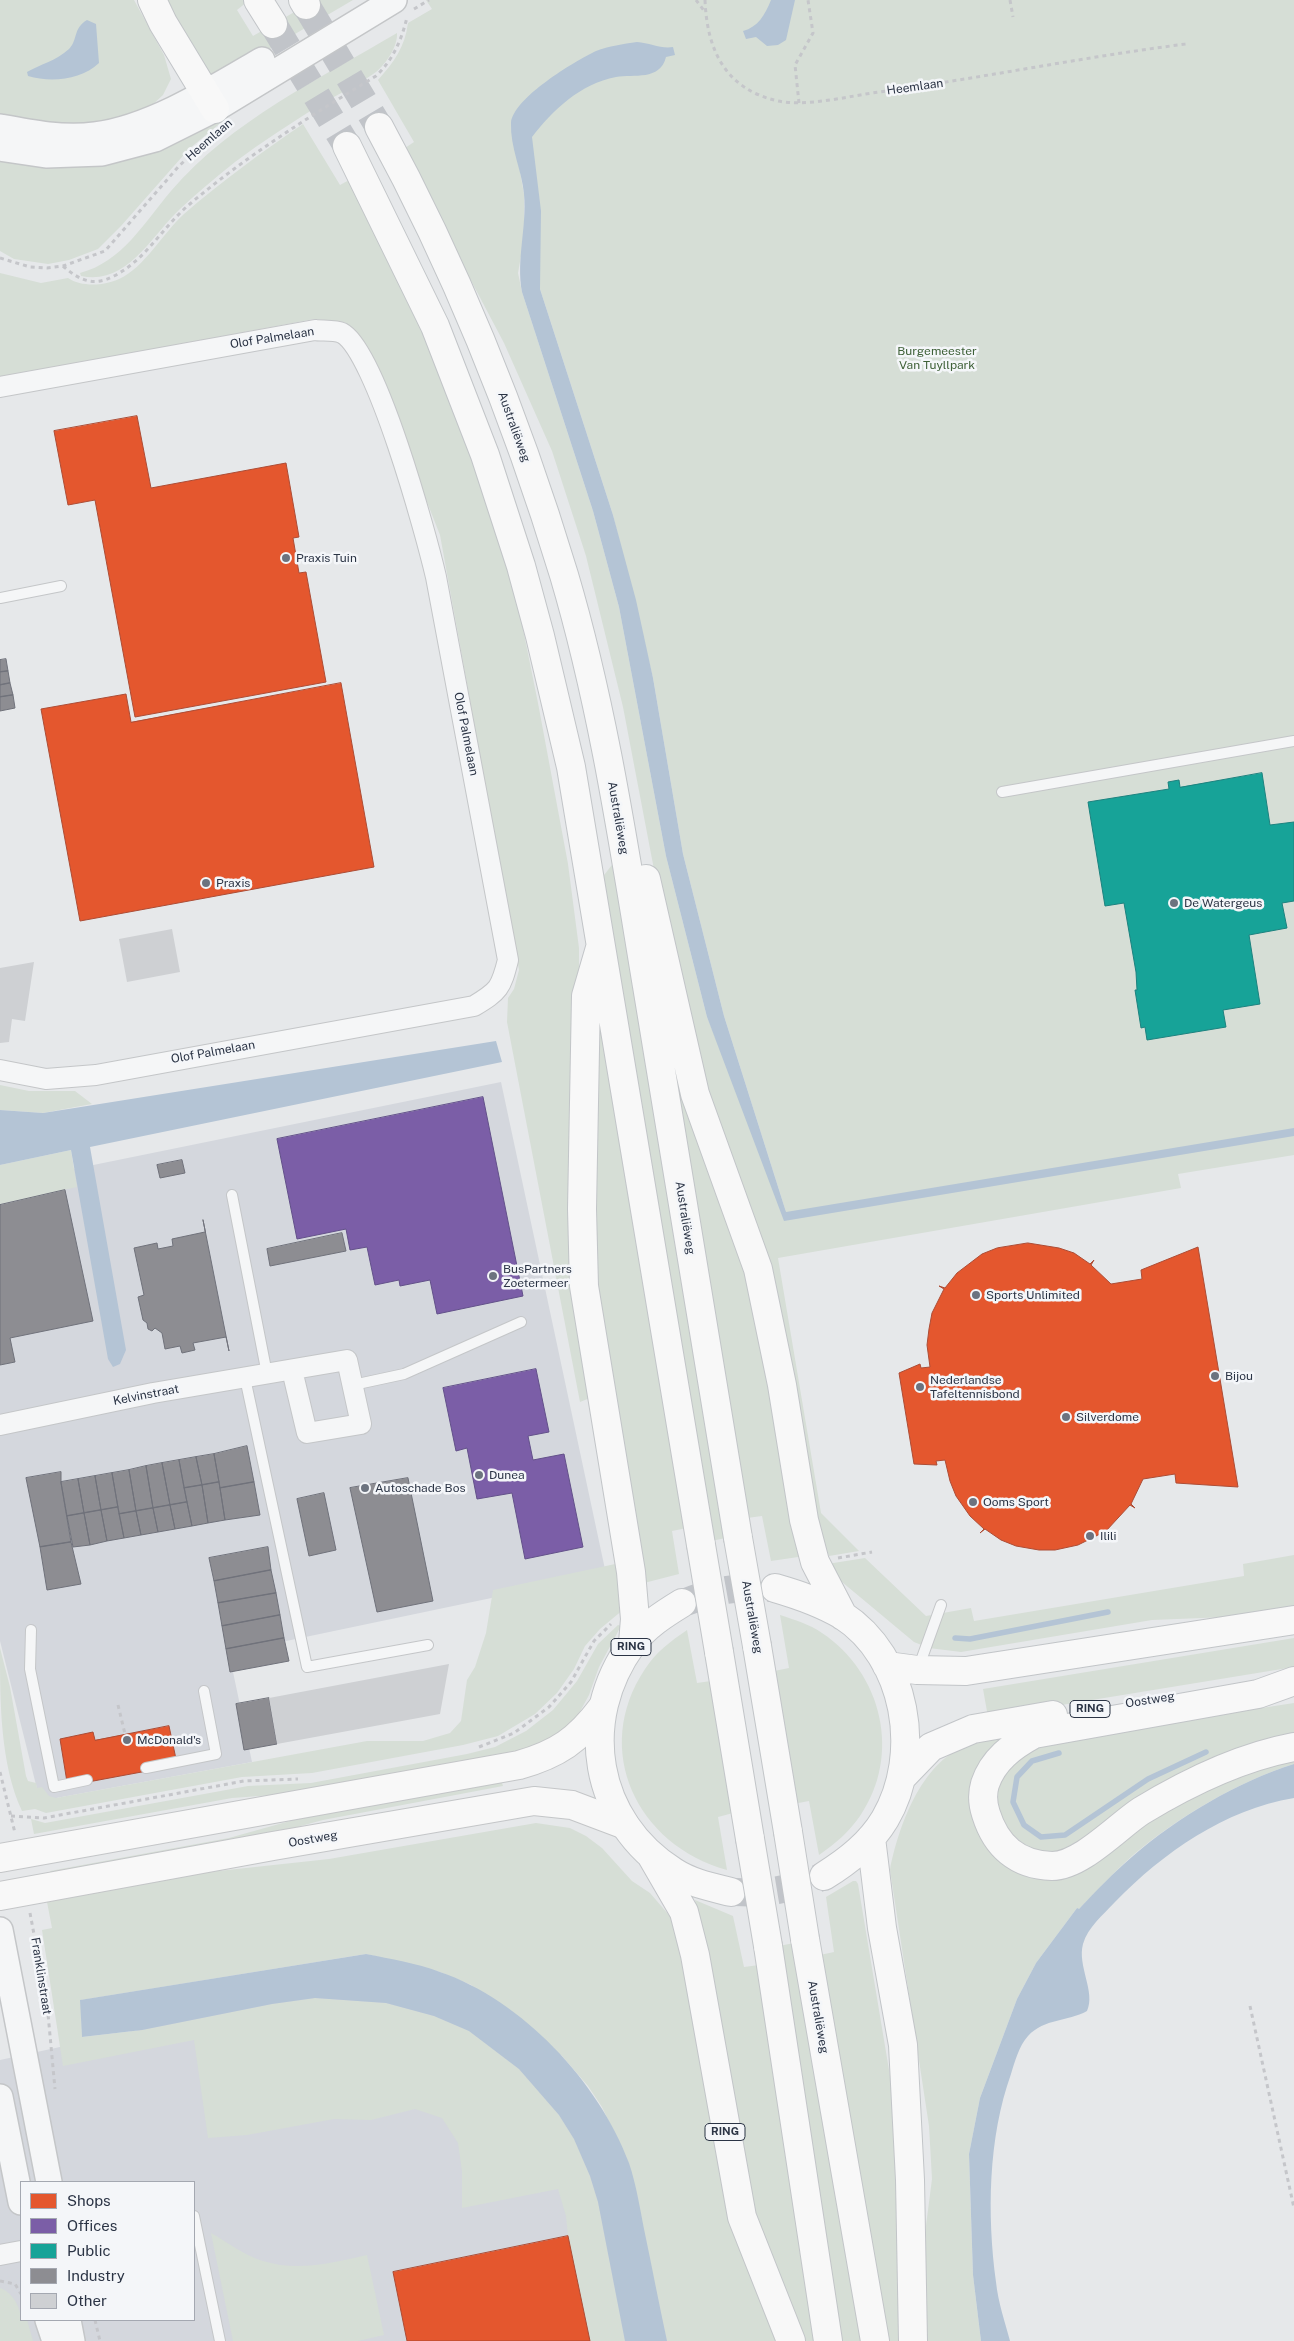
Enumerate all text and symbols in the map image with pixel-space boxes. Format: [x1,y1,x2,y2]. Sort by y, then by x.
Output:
street label: Heemlaan [886,76,944,98]
street label: Heemlaan [183,116,235,164]
street label: Olof Palmelaan [229,324,315,352]
park label: Burgemeester Van Tuyllpark [897,344,977,372]
street label: Australiëweg [495,390,533,464]
place label: Praxis Tuin [296,551,357,565]
marker: Praxis Tuin [280,552,292,564]
street label: Olof Palmelaan [451,691,481,777]
street label: Australiëweg [604,780,632,856]
place label: Praxis [216,876,250,890]
marker: Praxis [200,877,212,889]
place label: De Watergeus [1184,896,1262,910]
marker: De Watergeus [1168,897,1180,909]
street label: Olof Palmelaan [170,1038,256,1066]
street label: Australiëweg [672,1180,698,1256]
place label: BusPartners Zoetermeer [503,1262,572,1290]
marker: BusPartners Zoetermeer [487,1270,499,1282]
place label: Sports Unlimited [986,1288,1080,1302]
marker: Sports Unlimited [970,1289,982,1301]
place label: Bijou [1225,1369,1253,1383]
marker: Bijou [1209,1370,1221,1382]
place label: Nederlandse Tafeltennisbond [930,1373,1020,1401]
marker: Nederlandse Tafeltennisbond [914,1381,926,1393]
street label: Kelvinstraat [112,1382,180,1408]
place label: Silverdome [1076,1410,1139,1424]
marker: Silverdome [1060,1411,1072,1423]
place label: Dunea [489,1468,525,1482]
marker: Dunea [473,1469,485,1481]
place label: Autoschade Bos [375,1481,465,1495]
marker: Autoschade Bos [359,1482,371,1494]
place label: Ooms Sport [983,1495,1049,1509]
marker: Ooms Sport [967,1496,979,1508]
place label: Ilili [1100,1529,1117,1543]
marker: Ilili [1084,1530,1096,1542]
street label: Australiëweg [738,1579,766,1655]
road number: RING [611,1638,651,1655]
street label: Oostweg [1124,1689,1176,1711]
road number: RING [1070,1700,1110,1718]
place label: McDonald's [137,1733,201,1747]
marker: McDonald's [121,1734,133,1746]
street label: Oostweg [287,1828,339,1850]
street label: Franklinstraat [28,1936,54,2016]
street label: Australiëweg [804,1979,832,2055]
road number: RING [705,2124,745,2140]
legend [20,2181,195,2321]
text: Shops [67,2192,111,2209]
text: Offices [67,2217,117,2234]
text: Public [67,2242,111,2259]
text: Industry [67,2267,125,2284]
text: Other [67,2292,107,2309]

